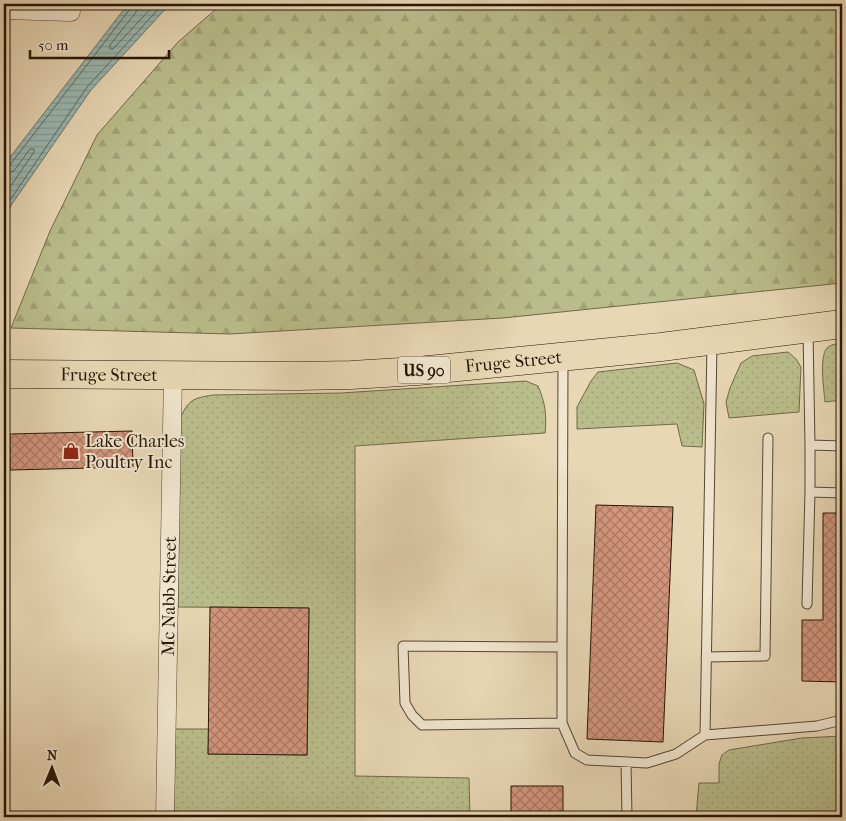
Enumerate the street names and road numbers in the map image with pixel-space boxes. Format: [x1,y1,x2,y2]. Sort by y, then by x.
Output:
street label: Fruge Street [464,347,564,377]
road number: US 90 [398,356,450,384]
street label: Fruge Street [60,364,158,386]
street label: Mc Nabb Street [158,535,181,656]

